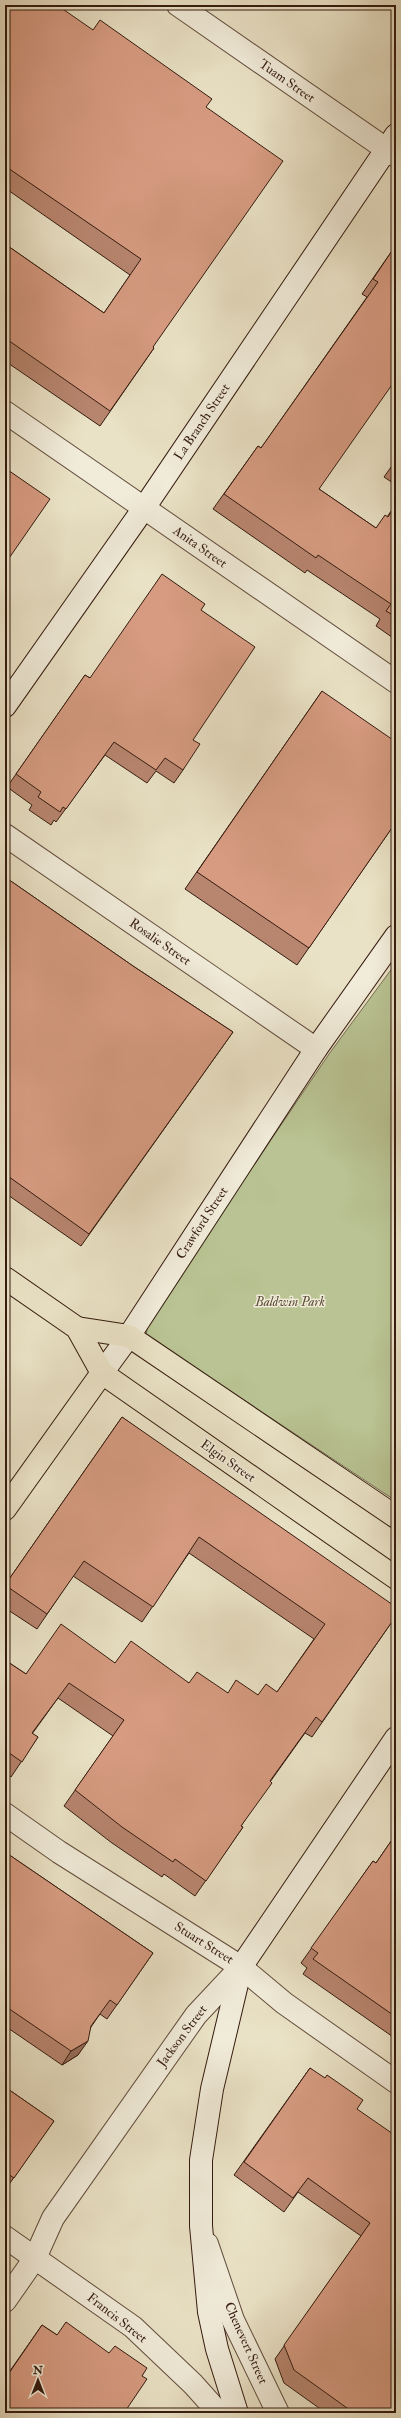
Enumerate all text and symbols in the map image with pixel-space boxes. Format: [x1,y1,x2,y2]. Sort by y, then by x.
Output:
street label: Tuam Street [256,56,318,106]
street label: La Branch Street [171,381,233,463]
street label: Anita Street [169,522,230,571]
street label: Rosalie Street [126,915,194,969]
street label: Crawford Street [173,1184,231,1262]
park label: Baldwin Park [254,1294,325,1310]
street label: Elgin Street [197,1436,259,1486]
street label: Stuart Street [171,1919,237,1967]
street label: Jackson Street [153,2002,210,2071]
street label: Francis Street [84,2290,150,2346]
street label: Chenevert Street [221,2300,271,2386]
north arrow [18,2360,58,2400]
text: N [32,2364,44,2377]

